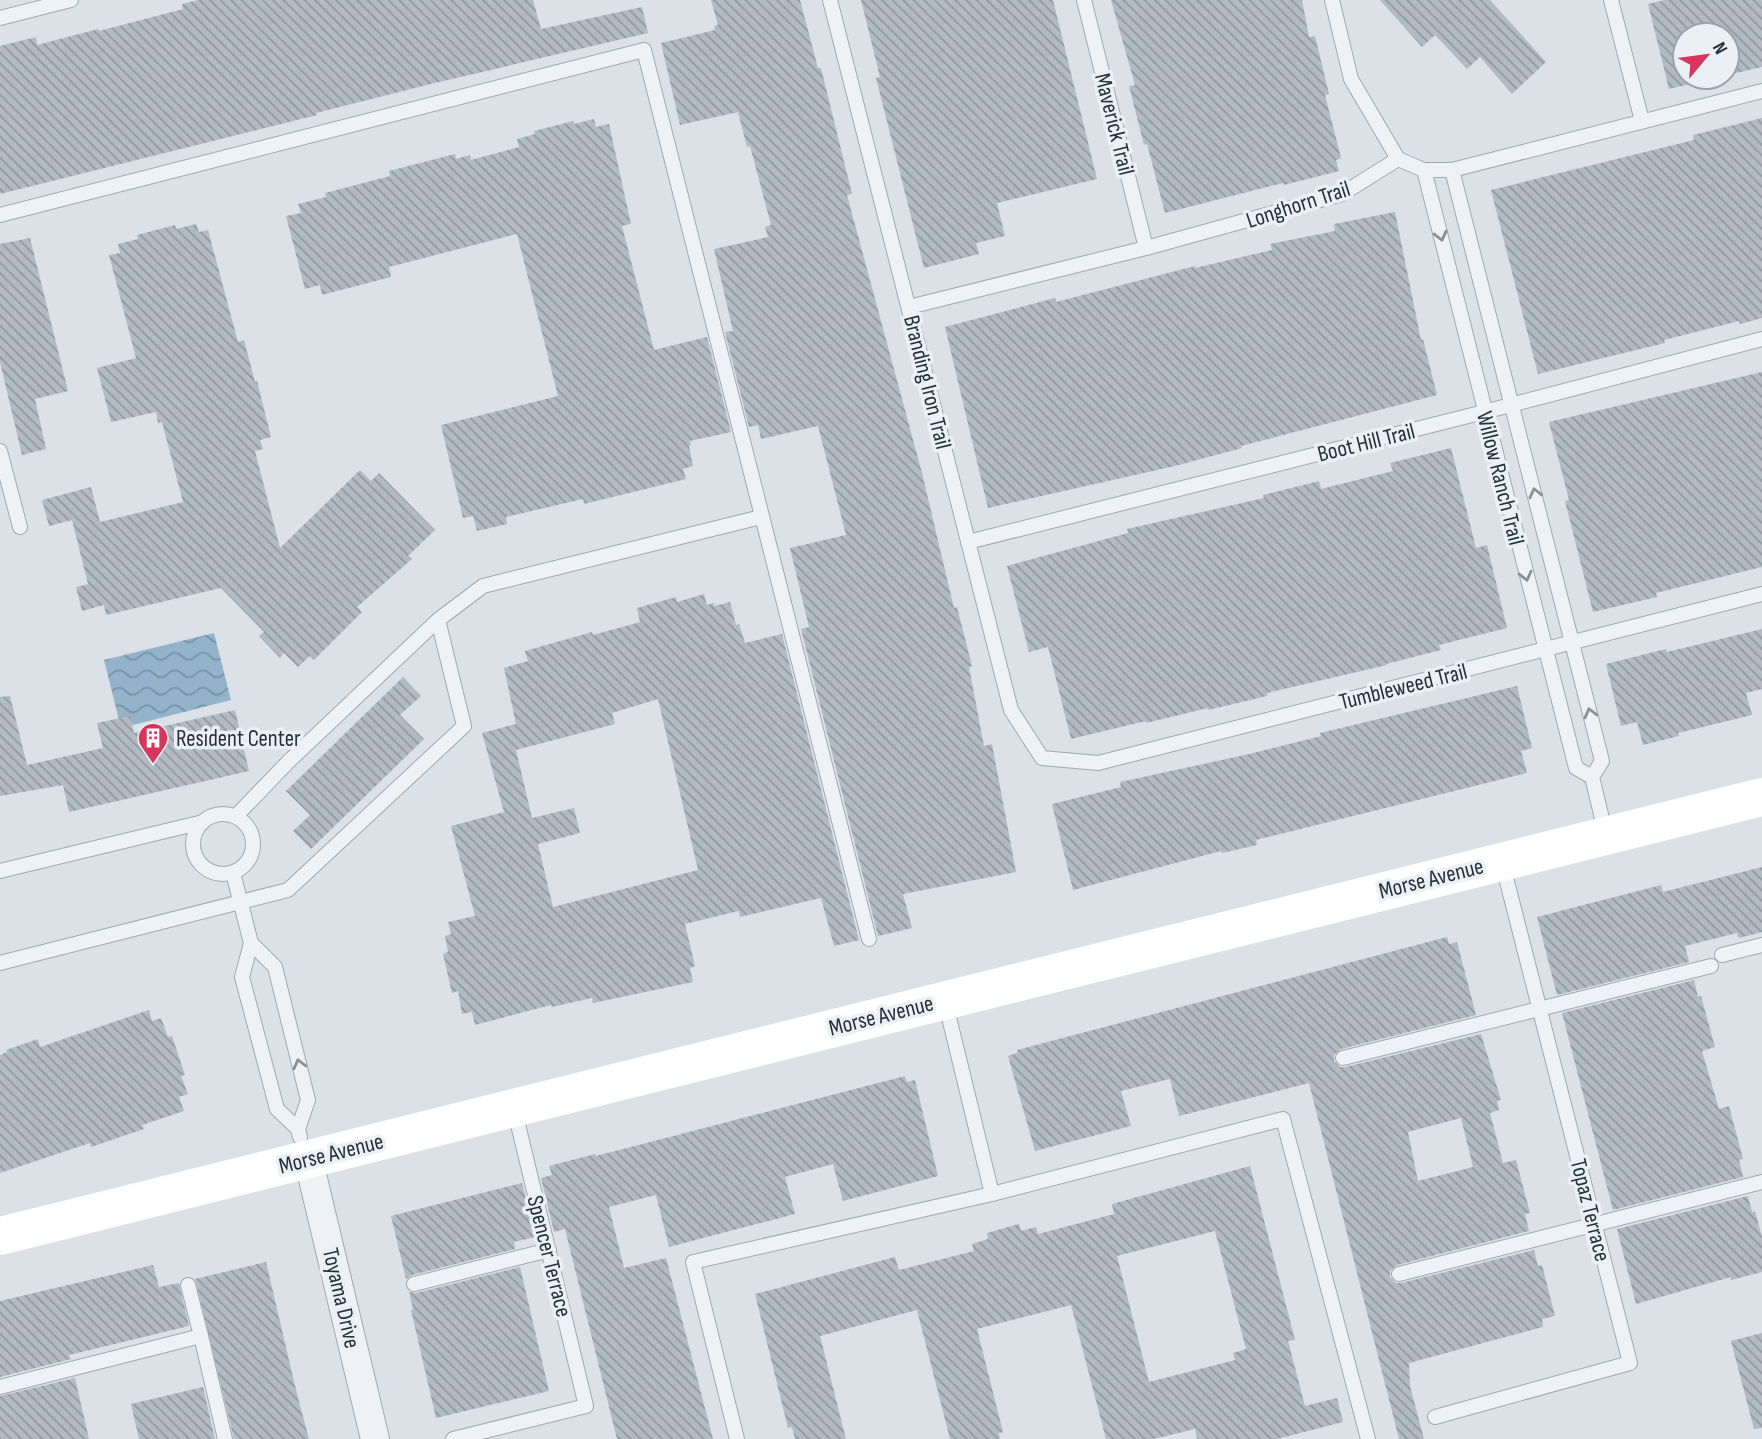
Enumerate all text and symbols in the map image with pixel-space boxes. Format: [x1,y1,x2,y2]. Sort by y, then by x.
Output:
north arrow [1671,21,1741,91]
text: N [1707,38,1732,59]
street label: Maverick Trail [1088,70,1140,178]
street label: Longhorn Trail [1243,175,1354,235]
one-way arrow [1433,230,1447,242]
street label: Branding Iron Trail [897,312,957,452]
street label: Willow Ranch Trail [1470,408,1530,548]
street label: Boot Hill Trail [1315,417,1418,469]
one-way arrow [1529,487,1543,499]
one-way arrow [1518,570,1532,582]
street label: Tumbleweed Trail [1336,658,1470,716]
one-way arrow [1584,707,1598,719]
building icon: Resident Center [136,721,170,765]
place label: Resident Center [176,725,301,753]
street label: Morse Avenue [1376,852,1486,905]
street label: Morse Avenue [826,989,936,1042]
one-way arrow [293,1058,307,1070]
street label: Morse Avenue [276,1127,386,1180]
street label: Topaz Terrace [1564,1156,1616,1264]
street label: Spencer Terrace [520,1193,578,1320]
street label: Toyama Drive [316,1245,366,1351]

